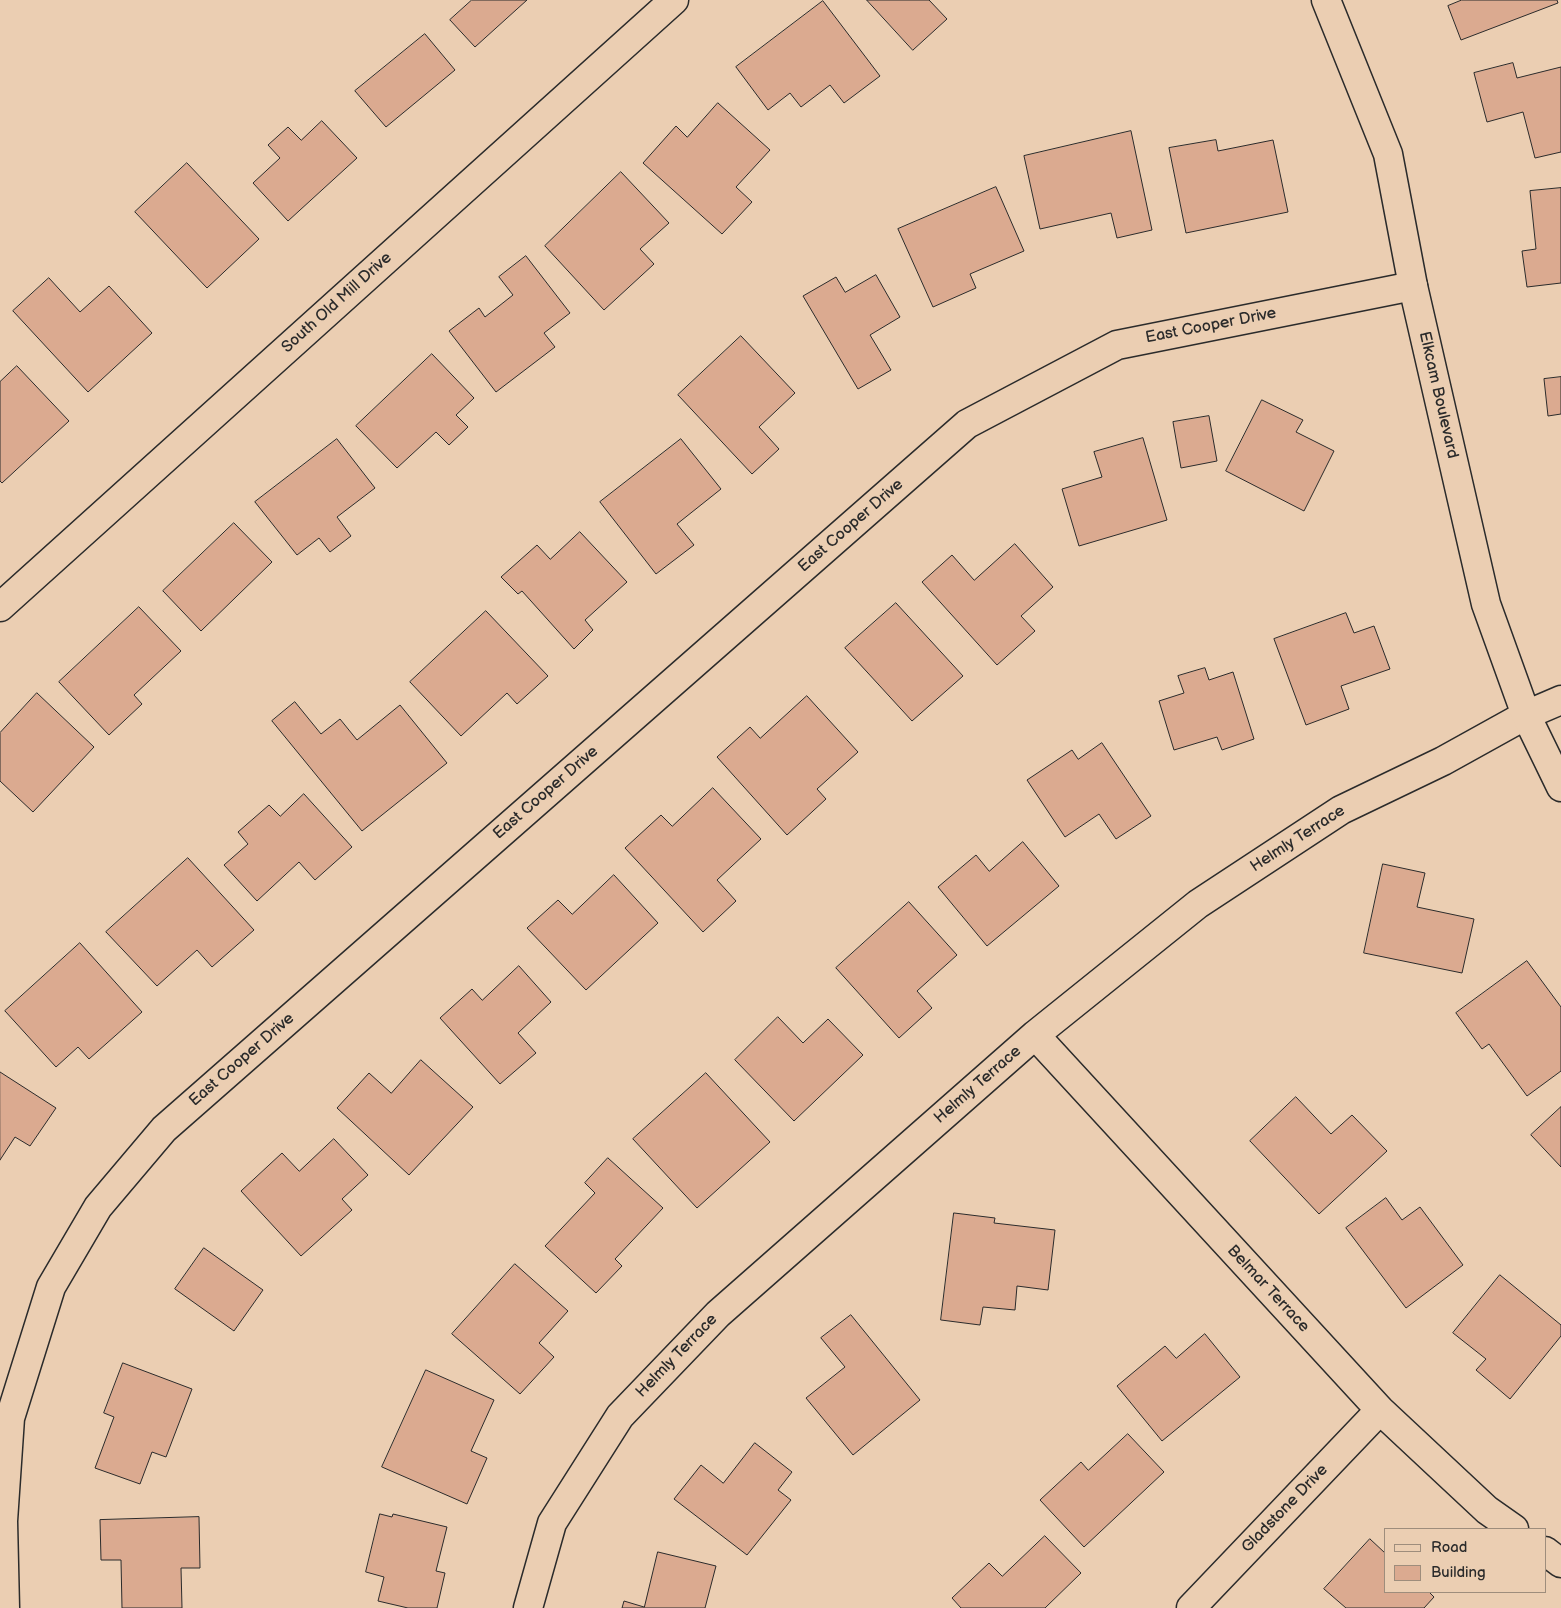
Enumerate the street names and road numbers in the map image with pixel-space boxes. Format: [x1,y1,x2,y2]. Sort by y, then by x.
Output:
street label: South Old Mill Drive [278,249,396,357]
street label: East Cooper Drive [1144,304,1278,348]
street label: Elkcam Boulevard [1414,330,1462,460]
street label: East Cooper Drive [795,475,907,577]
street label: East Cooper Drive [490,742,602,844]
street label: Helmly Terrace [1247,801,1349,877]
street label: East Cooper Drive [186,1009,298,1111]
street label: Helmly Terrace [931,1042,1025,1128]
street label: Belmar Terrace [1223,1241,1313,1337]
street label: Helmly Terrace [632,1310,722,1402]
street label: Gladstone Drive [1238,1461,1332,1557]

